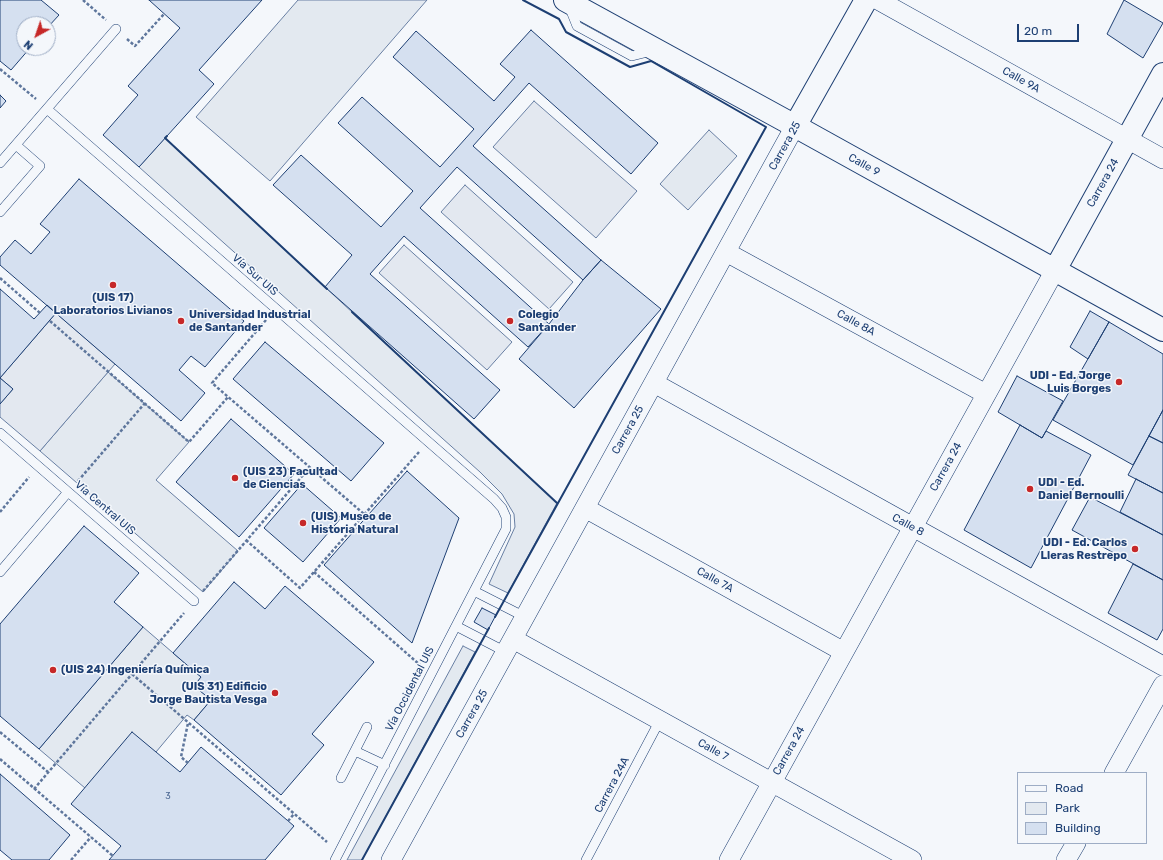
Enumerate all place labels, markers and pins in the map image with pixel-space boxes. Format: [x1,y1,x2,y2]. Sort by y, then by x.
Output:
marker: (UIS 17) Laboratorios Livianos [108,280,118,290]
place label: (UIS 17) Laboratorios Livianos [54,291,172,317]
place label: Universidad Industrial de Santander [189,308,311,334]
place label: Colegio Santander [518,308,576,334]
marker: Universidad Industrial de Santander [176,316,186,326]
marker: Colegio Santander [505,316,515,326]
place label: UDI - Ed. Jorge Luis Borges [1030,369,1111,395]
marker: UDI - Ed. Jorge Luis Borges [1114,377,1124,387]
place label: (UIS 23) Facultad de Ciencias [243,465,338,491]
marker: (UIS 23) Facultad de Ciencias [230,473,240,483]
place label: UDI - Ed. Daniel Bernoulli [1038,476,1124,502]
marker: UDI - Ed. Daniel Bernoulli [1025,484,1035,494]
place label: (UIS) Museo de Historia Natural [311,510,398,536]
marker: (UIS) Museo de Historia Natural [298,518,308,528]
place label: UDI - Ed. Carlos Lleras Restrepo [1041,536,1127,562]
marker: UDI - Ed. Carlos Lleras Restrepo [1130,544,1140,554]
place label: (UIS 24) Ingeniería Química [61,663,209,677]
marker: (UIS 24) Ingeniería Química [48,665,58,675]
place label: (UIS 31) Edificio Jorge Bautista Vesga [149,680,267,706]
marker: (UIS 31) Edificio Jorge Bautista Vesga [270,688,280,698]

